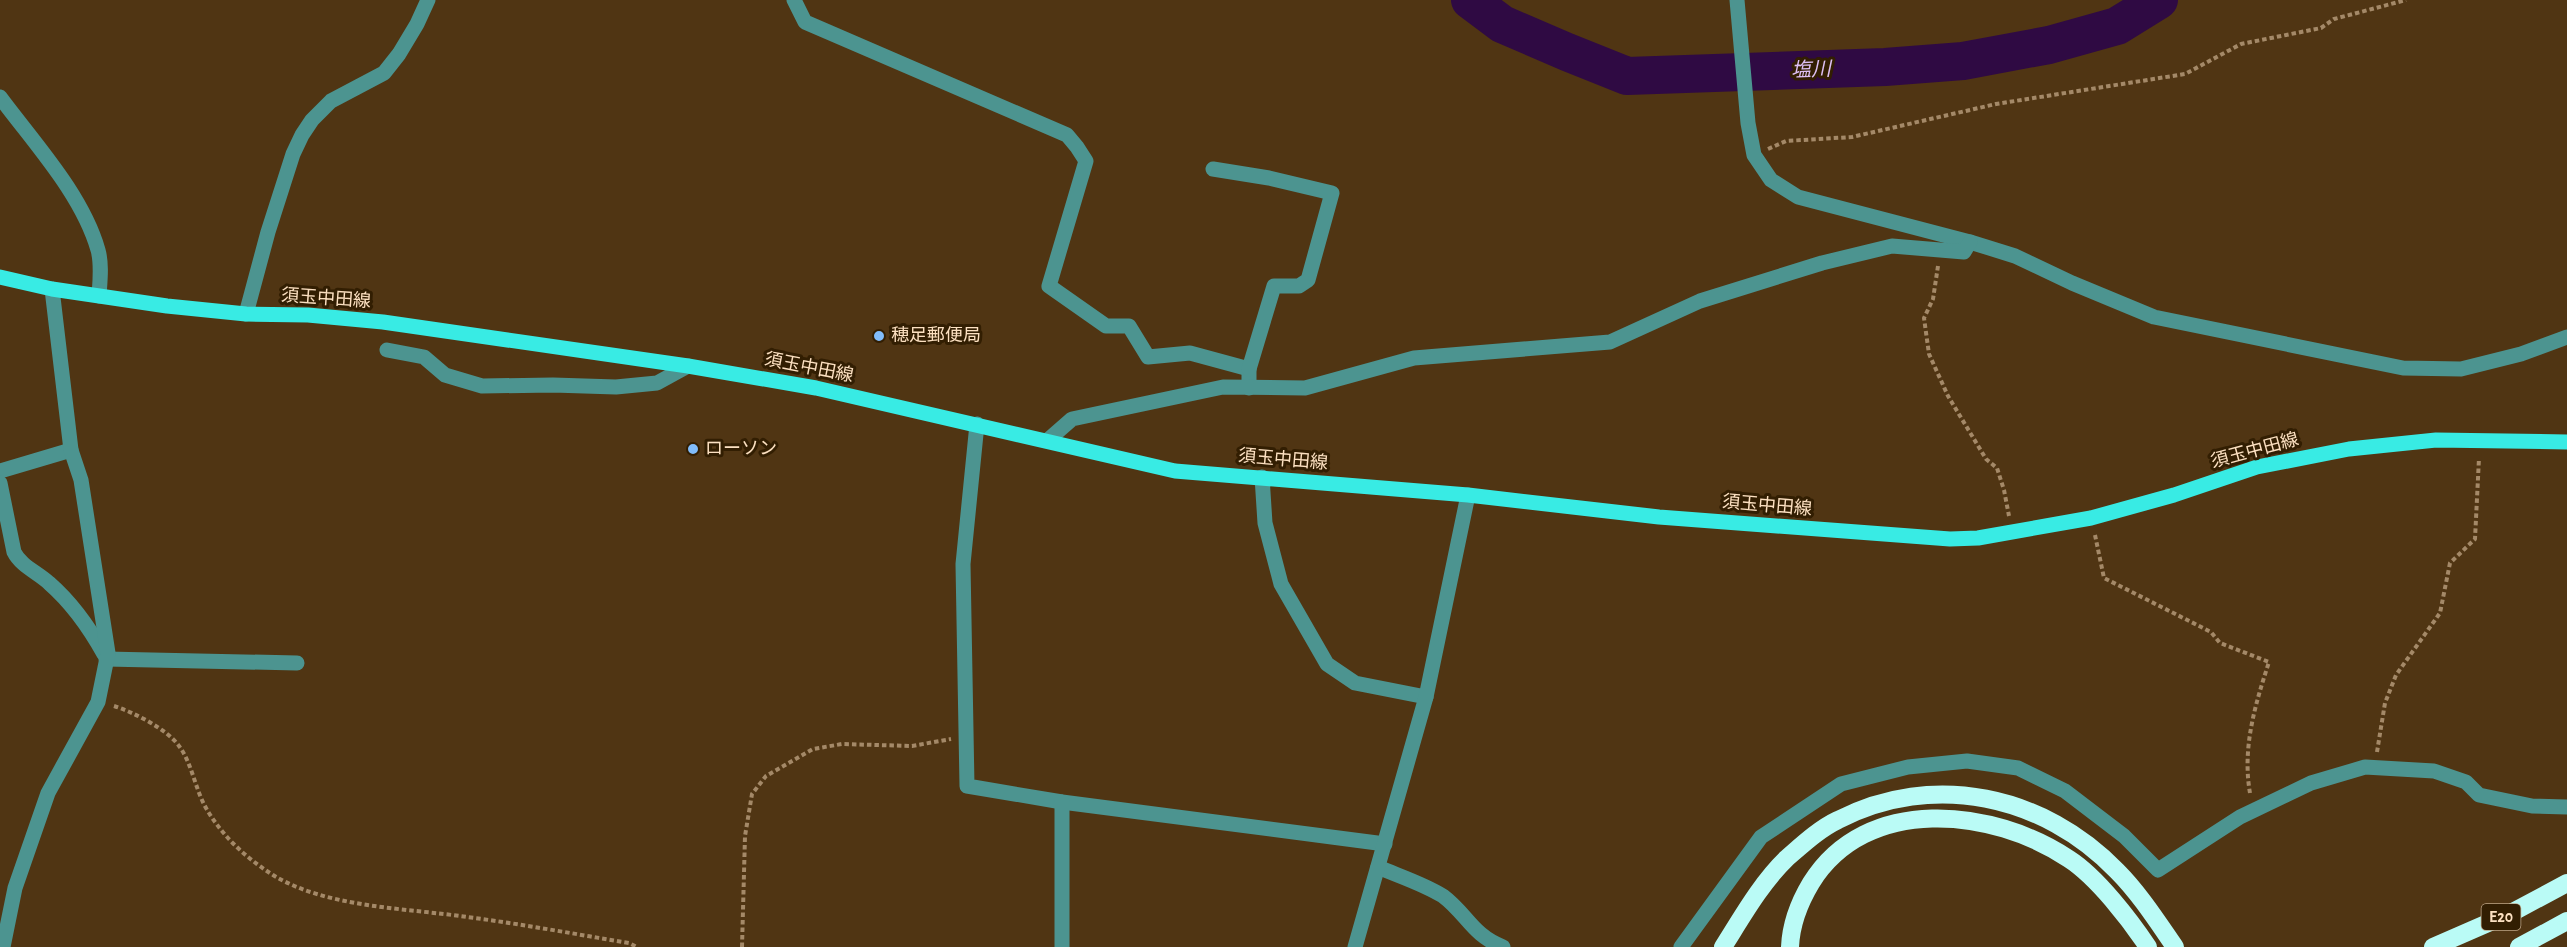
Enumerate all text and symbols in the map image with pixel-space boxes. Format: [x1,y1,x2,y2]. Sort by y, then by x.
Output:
water label: 塩川 [1791,58,1833,81]
street label: 須玉中田線 [280,285,372,311]
place label: 穂足郵便局 [891,326,981,345]
marker: 穂足郵便局 [872,329,886,343]
street label: 須玉中田線 [763,349,855,385]
street label: 須玉中田線 [2209,429,2301,471]
place label: ローソン [705,440,777,458]
marker: ローソン [686,442,700,456]
street label: 須玉中田線 [1237,445,1329,473]
street label: 須玉中田線 [1721,491,1813,519]
road number: E20 [2482,904,2520,930]

